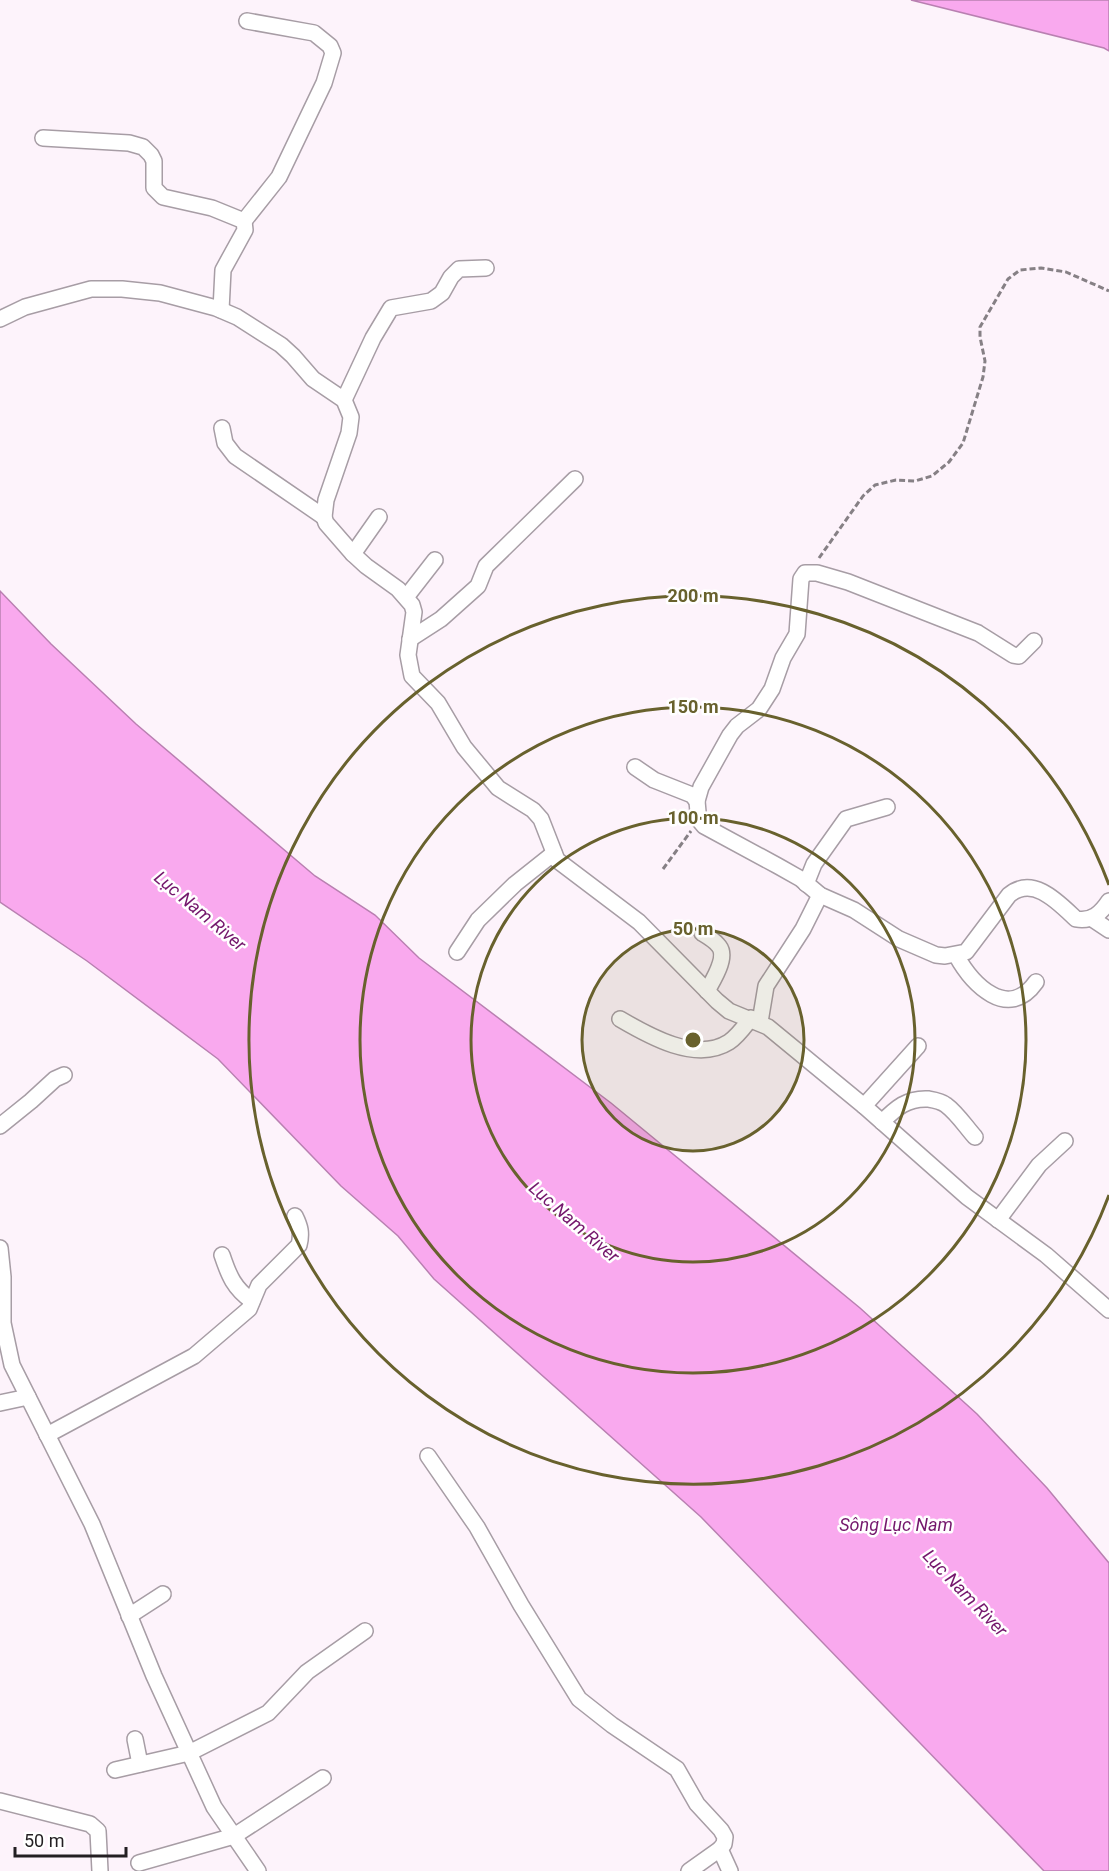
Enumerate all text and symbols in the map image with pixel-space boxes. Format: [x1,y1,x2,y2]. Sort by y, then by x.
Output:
text: 200 m [667,585,719,606]
text: 150 m [667,696,719,717]
text: 100 m [667,807,719,828]
water label: Lục Nam River [151,866,251,955]
text: 50 m [673,918,713,939]
centre of rings [683,1030,703,1050]
water label: Lục Nam River [525,1177,624,1267]
water label: Sông Lục Nam [839,1514,953,1535]
water label: Lục Nam River [919,1545,1013,1641]
scale bar [15,1820,126,1858]
text: 50 m [24,1830,64,1851]

